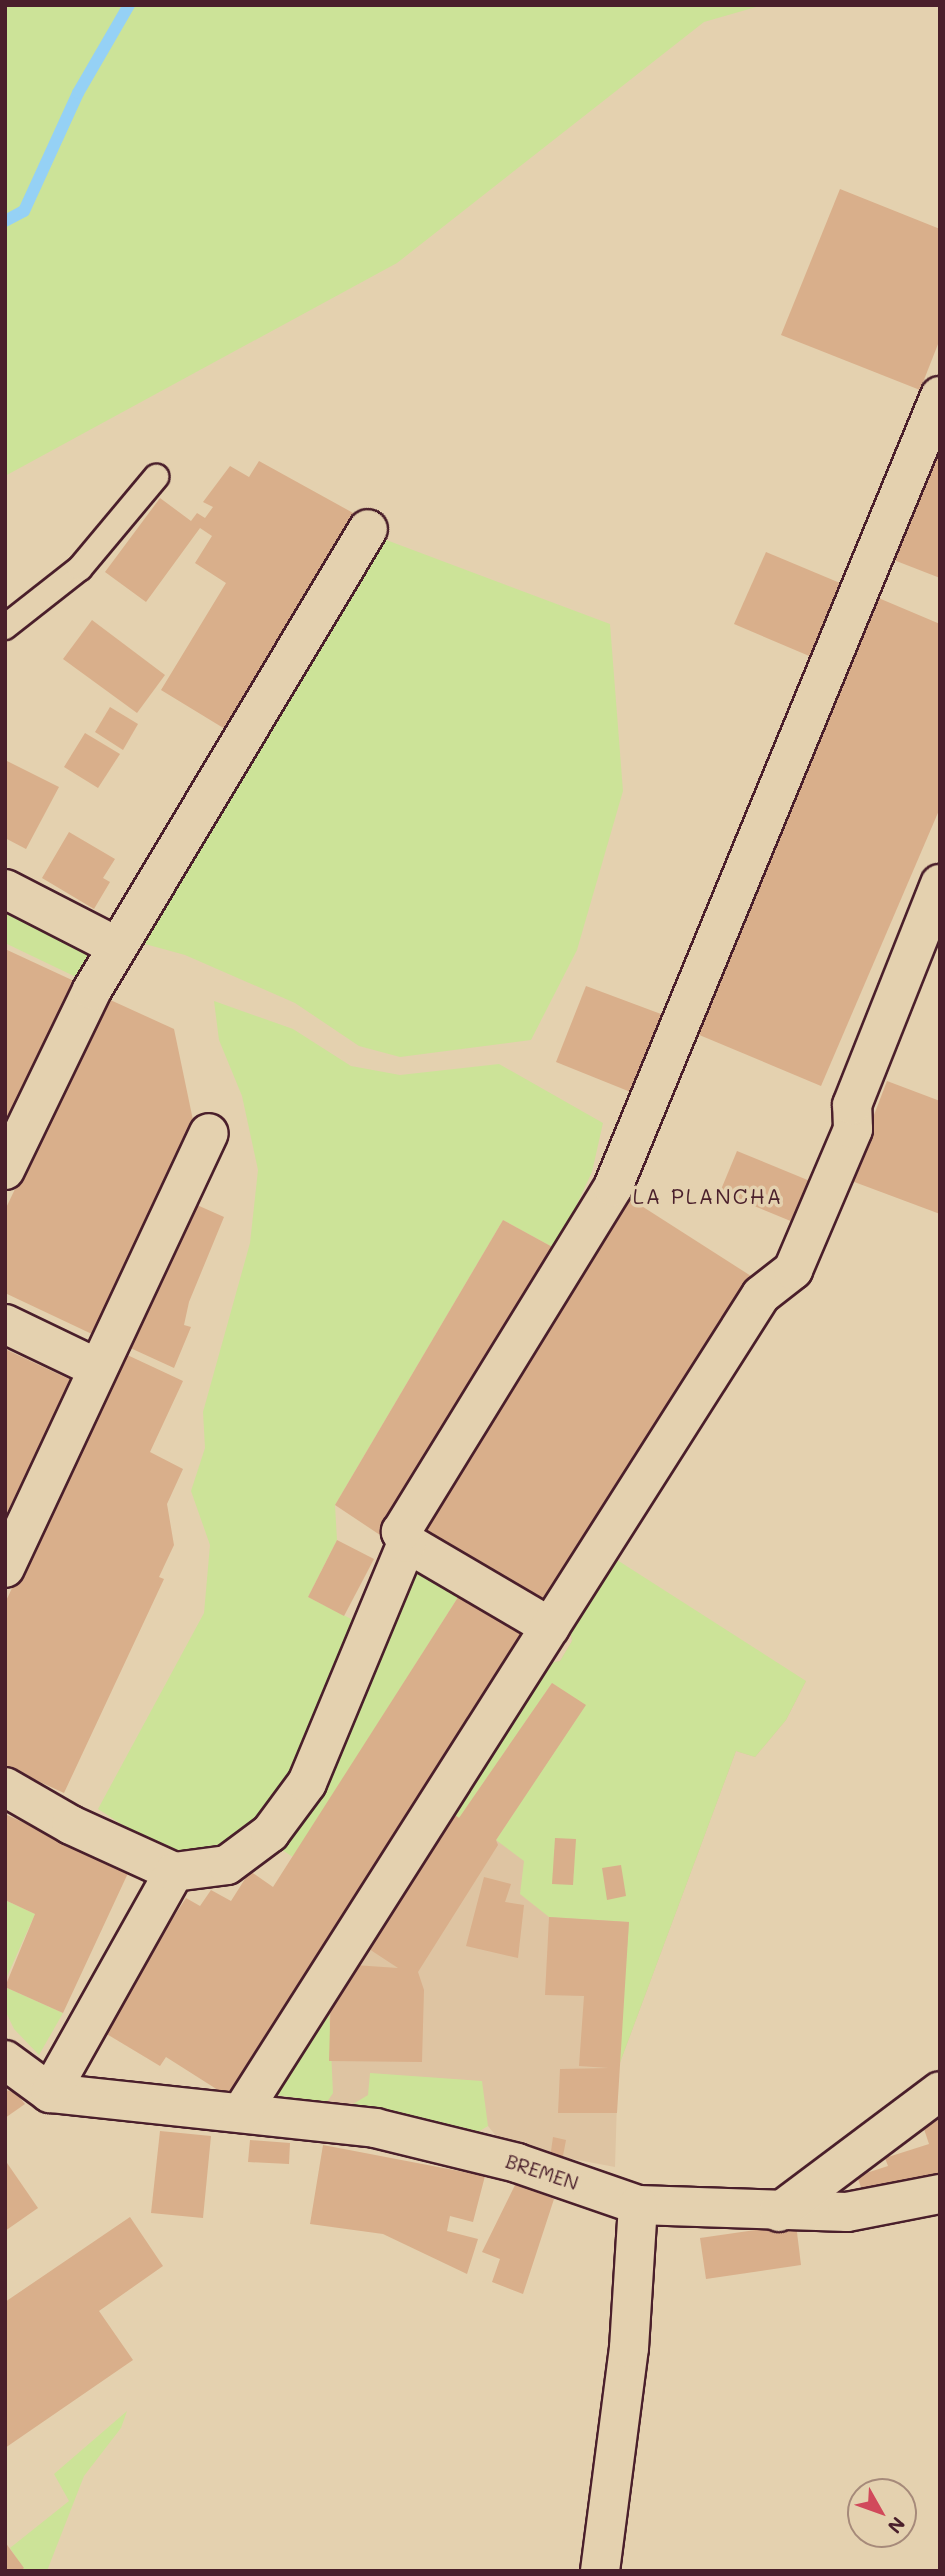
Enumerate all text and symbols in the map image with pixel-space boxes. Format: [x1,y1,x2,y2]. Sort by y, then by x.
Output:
district label: LA PLANCHA [634,1183,782,1209]
street label: BREMEN [503,2150,581,2194]
north arrow [847,2478,917,2548]
text: N [883,2512,911,2539]

